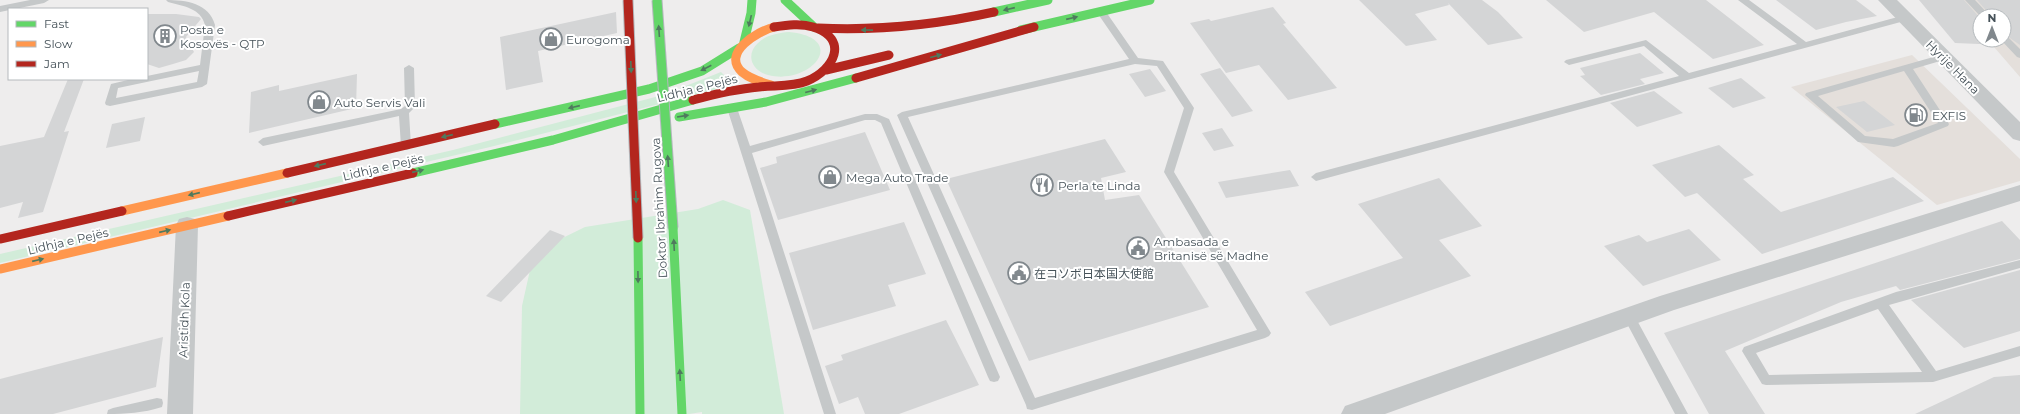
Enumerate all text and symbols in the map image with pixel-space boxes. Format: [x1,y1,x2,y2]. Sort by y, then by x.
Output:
one-way arrow [1003,6,1016,12]
legend [8,8,148,80]
north arrow [1972,8,2012,48]
text: N [1988,11,1996,25]
one-way arrow [746,15,752,27]
one-way arrow [1067,15,1079,21]
text: Fast [44,16,69,31]
place label: Posta e Kosovës - QTP [180,22,265,51]
building icon: Posta e Kosovës - QTP [152,23,178,49]
one-way arrow [656,25,663,37]
shop icon: Eurogoma [538,26,564,52]
one-way arrow [860,27,873,33]
place label: Eurogoma [566,32,630,47]
text: Slow [44,36,73,51]
street label: Hyrije Hana [1923,37,1983,97]
one-way arrow [930,53,942,59]
text: Jam [43,56,70,71]
one-way arrow [627,61,634,73]
one-way arrow [700,65,712,72]
street label: Lidhja e Pejës [655,71,739,105]
one-way arrow [805,88,817,94]
shop icon: Auto Servis Vali [306,89,332,115]
place label: Auto Servis Vali [334,95,425,110]
fuel station icon: EXFIS [1903,102,1929,128]
one-way arrow [568,105,580,111]
place label: EXFIS [1932,108,1966,123]
one-way arrow [677,113,689,119]
one-way arrow [441,134,453,140]
street label: Doktor Ibrahim Rugova [648,137,670,279]
street label: Lidhja e Pejës [341,150,425,184]
one-way arrow [665,155,672,167]
one-way arrow [314,163,327,169]
shop icon: Mega Auto Trade [817,164,843,190]
one-way arrow [412,168,424,174]
place label: Mega Auto Trade [846,170,949,185]
restaurant icon: Perla te Linda [1029,172,1055,198]
place label: Perla te Linda [1058,178,1141,193]
one-way arrow [633,191,639,204]
one-way arrow [187,192,200,198]
one-way arrow [285,198,297,204]
street label: Lidhja e Pejës [26,224,110,258]
one-way arrow [158,227,171,233]
place label: Ambasada e Britanisë së Madhe [1154,234,1268,263]
public building icon: Ambasada e Britanisë së Madhe [1125,235,1151,261]
one-way arrow [670,239,677,251]
one-way arrow [32,257,44,263]
public building icon: 在コソボ日本国大使館 [1006,260,1032,286]
place label: 在コソボ日本国大使館 [1034,266,1154,281]
one-way arrow [635,271,641,284]
street label: Aristidh Kola [175,282,193,358]
one-way arrow [676,369,683,381]

